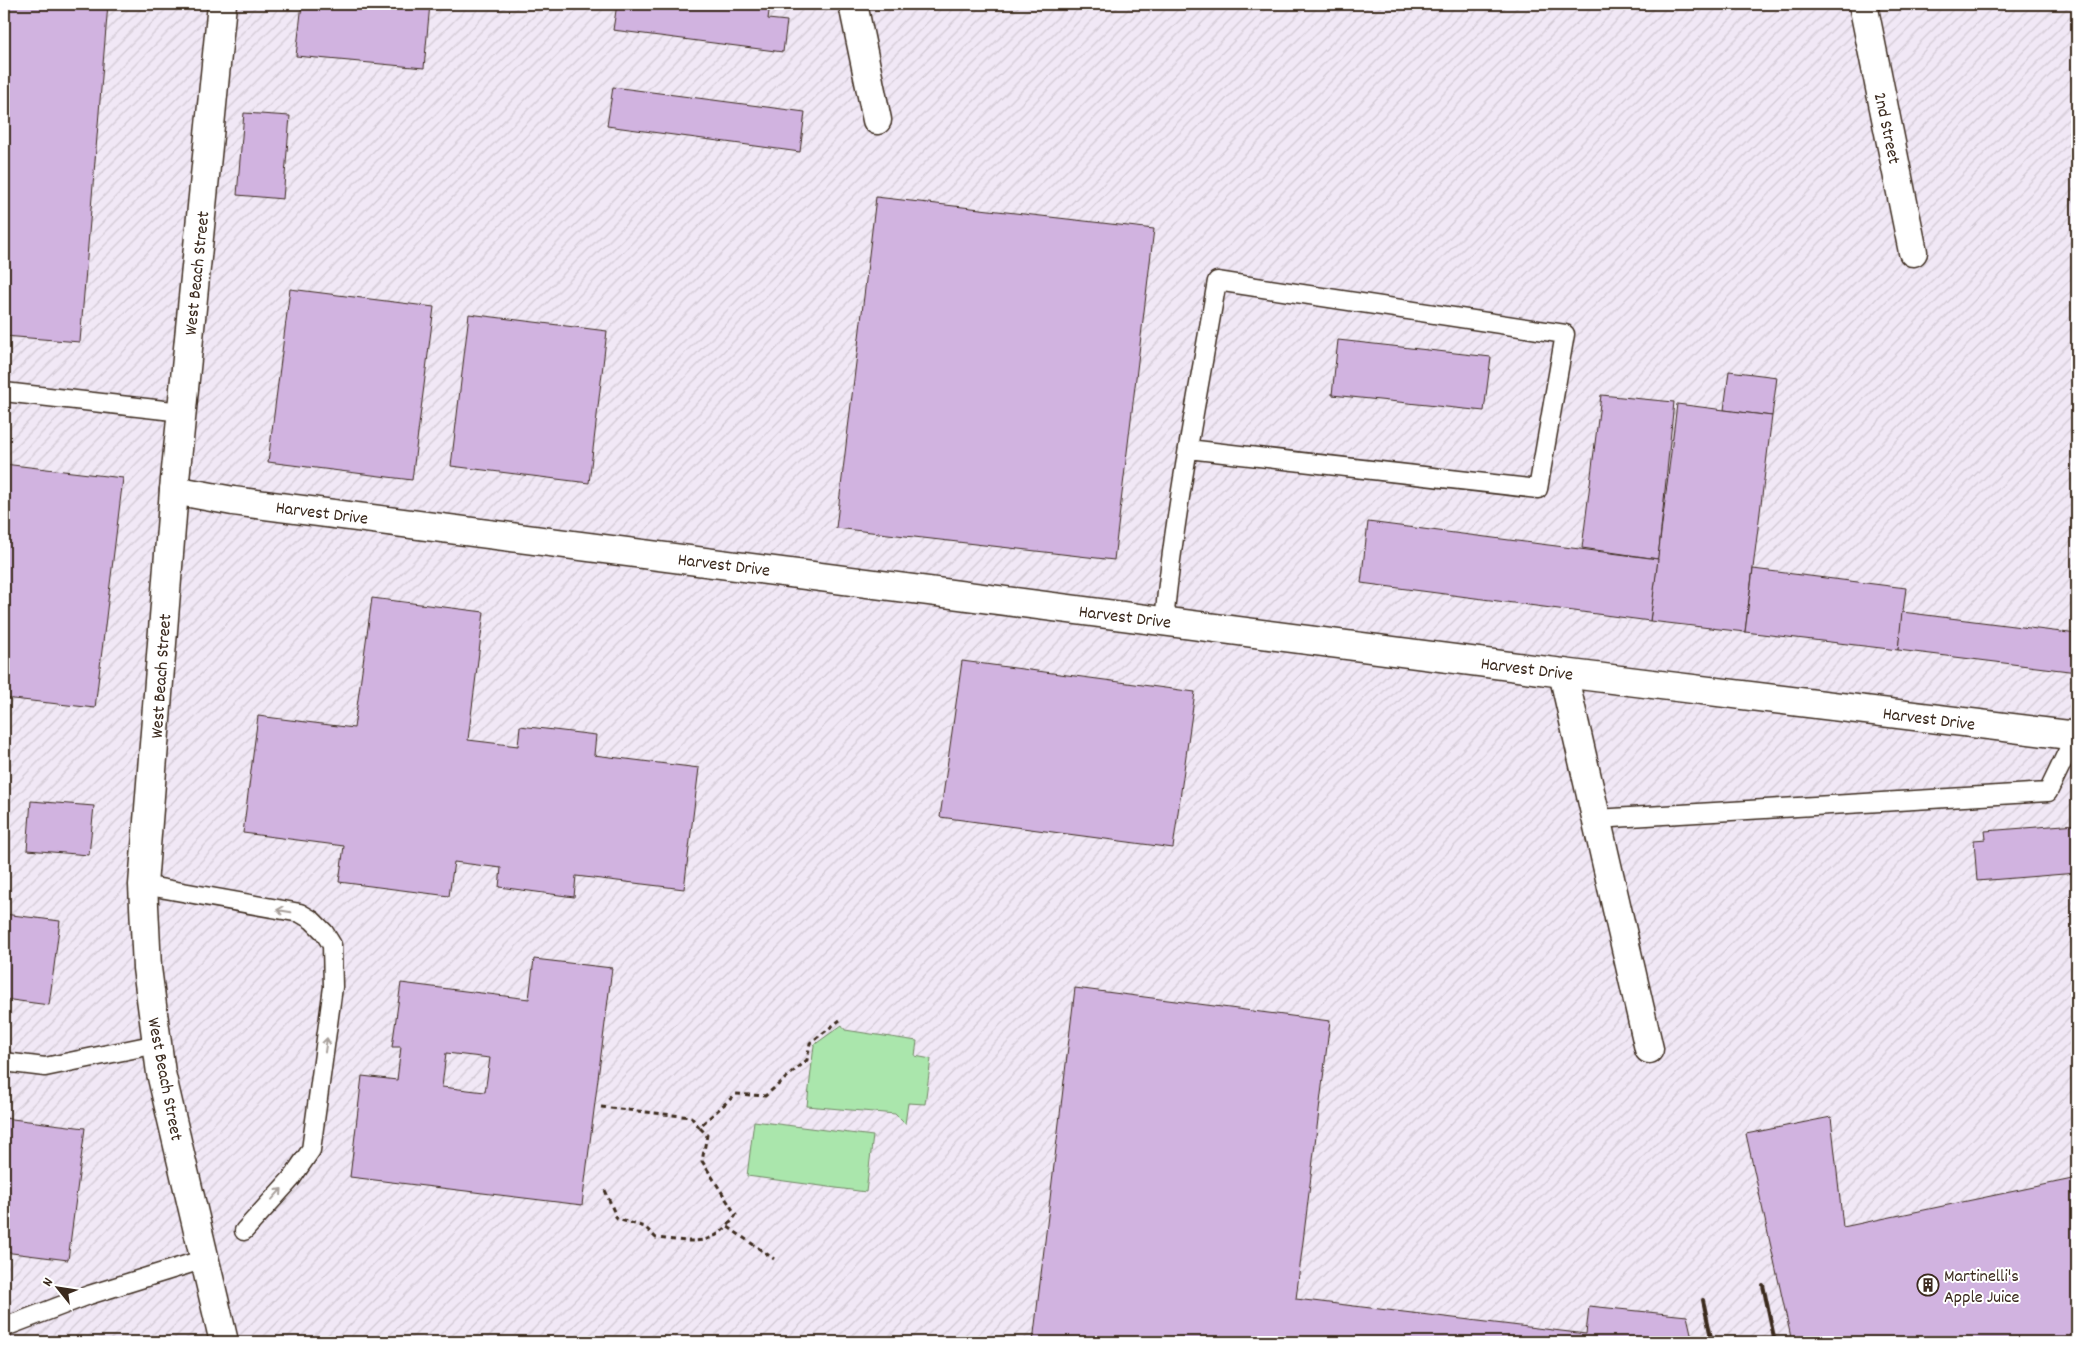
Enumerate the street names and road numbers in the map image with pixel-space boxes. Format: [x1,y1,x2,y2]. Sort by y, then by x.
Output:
street label: 2nd Street [1866,90,1905,167]
street label: West Beach Street [180,210,217,337]
street label: Harvest Drive [274,496,369,533]
street label: Harvest Drive [676,548,771,585]
street label: Harvest Drive [1077,600,1172,637]
street label: West Beach Street [146,613,179,739]
street label: Harvest Drive [1479,652,1574,689]
street label: Harvest Drive [1881,702,1976,739]
street label: West Beach Street [139,1016,188,1143]

